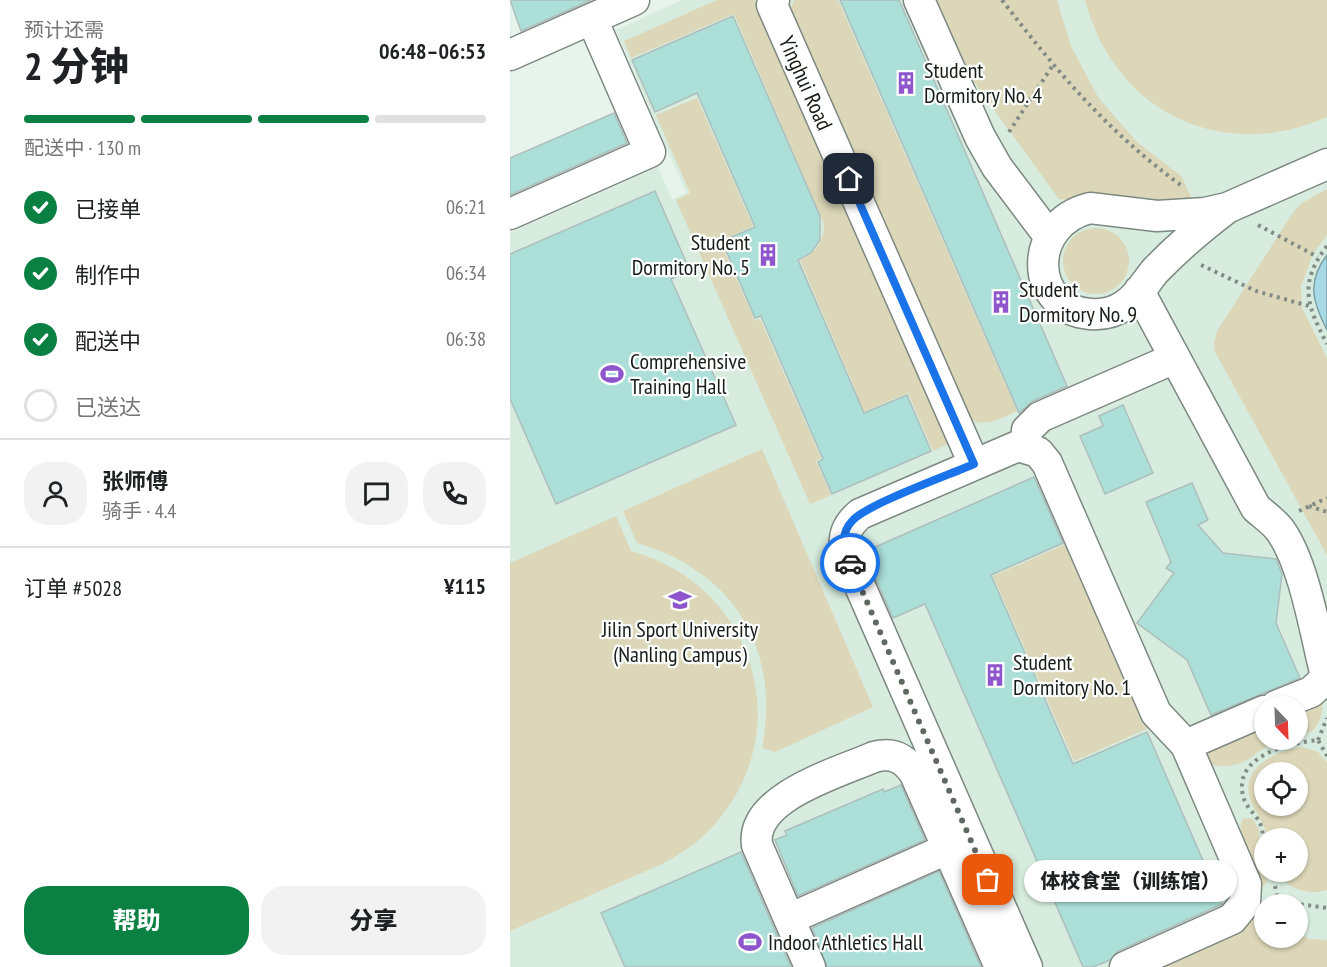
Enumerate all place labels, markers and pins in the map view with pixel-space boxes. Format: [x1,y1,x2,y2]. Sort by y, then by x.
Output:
place label: Student Dormitory No. 4 [924,56,1042,109]
building icon: Student Dormitory No. 4 [893,70,919,96]
pin [823,153,874,204]
place label: Student Dormitory No. 5 [632,228,750,281]
building icon: Student Dormitory No. 5 [755,242,781,268]
place label: Student Dormitory No. 9 [1019,275,1137,328]
building icon: Student Dormitory No. 9 [988,289,1014,315]
place label: Comprehensive Training Hall [630,347,746,400]
sports icon: Comprehensive Training Hall [599,361,625,387]
school or university icon: Jilin Sport University (Nanling Campus) [667,587,693,613]
place label: Jilin Sport University (Nanling Campus) [601,615,759,668]
place label: Student Dormitory No. 1 [1013,648,1131,701]
building icon: Student Dormitory No. 1 [982,662,1008,688]
pin [962,854,1013,905]
callout: 体校食堂（训练馆） [1024,859,1237,901]
place label: Indoor Athletics Hall [768,928,924,956]
sports icon: Indoor Athletics Hall [737,929,763,955]

